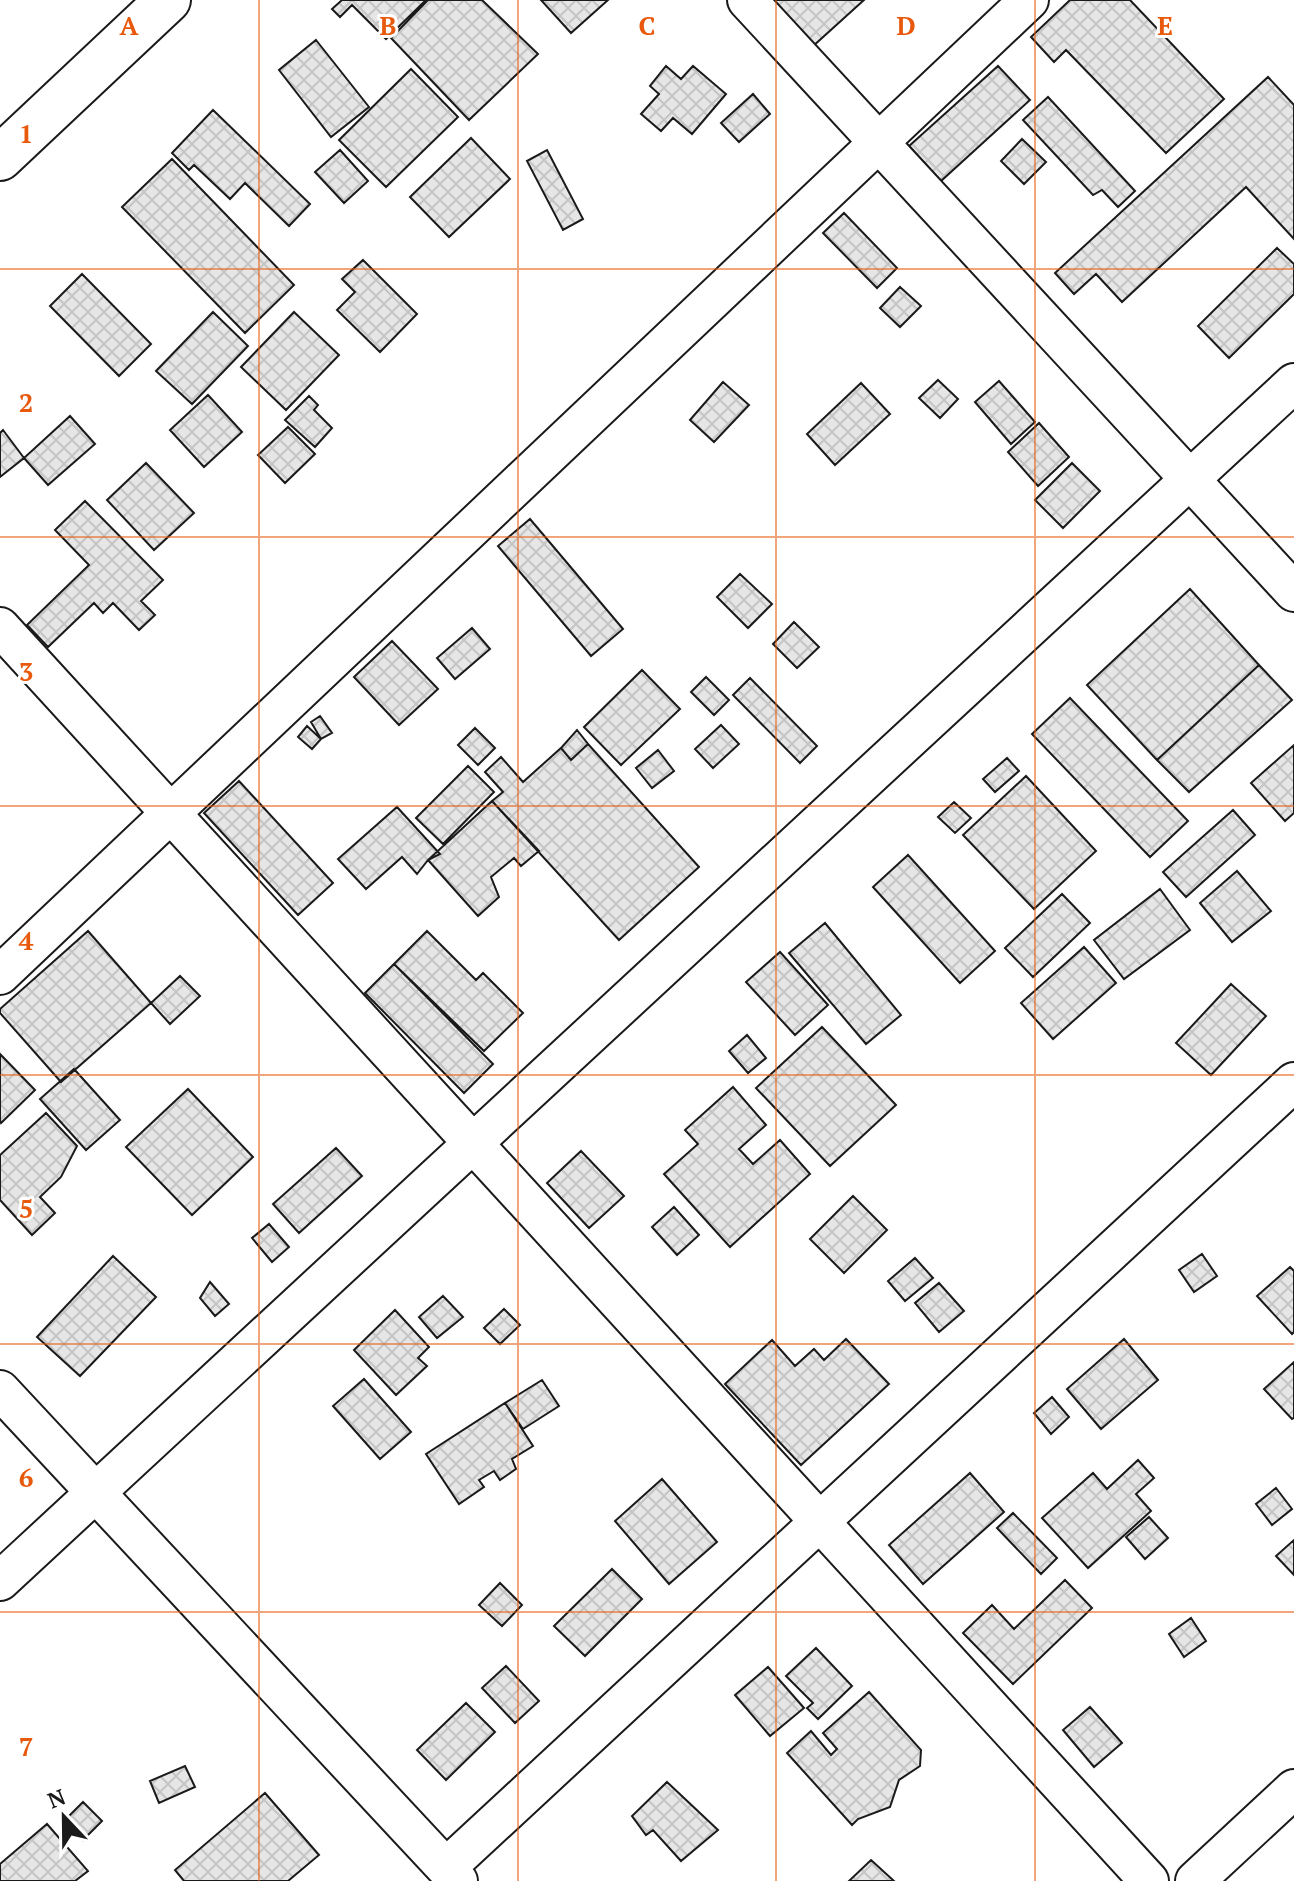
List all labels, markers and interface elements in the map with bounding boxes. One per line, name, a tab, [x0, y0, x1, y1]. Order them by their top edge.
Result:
text: A	[120, 8, 139, 42]
text: B	[380, 8, 396, 42]
text: C	[639, 8, 655, 42]
text: D	[896, 8, 916, 42]
text: E	[1157, 8, 1173, 42]
text: 1	[19, 116, 33, 150]
text: 2	[19, 385, 33, 419]
text: 3	[19, 654, 33, 688]
text: 4	[19, 923, 34, 957]
text: 5	[19, 1191, 33, 1225]
text: 6	[19, 1460, 33, 1494]
text: 7	[19, 1729, 33, 1763]
north arrow	[24, 1777, 104, 1857]
text: N	[43, 1781, 70, 1815]

